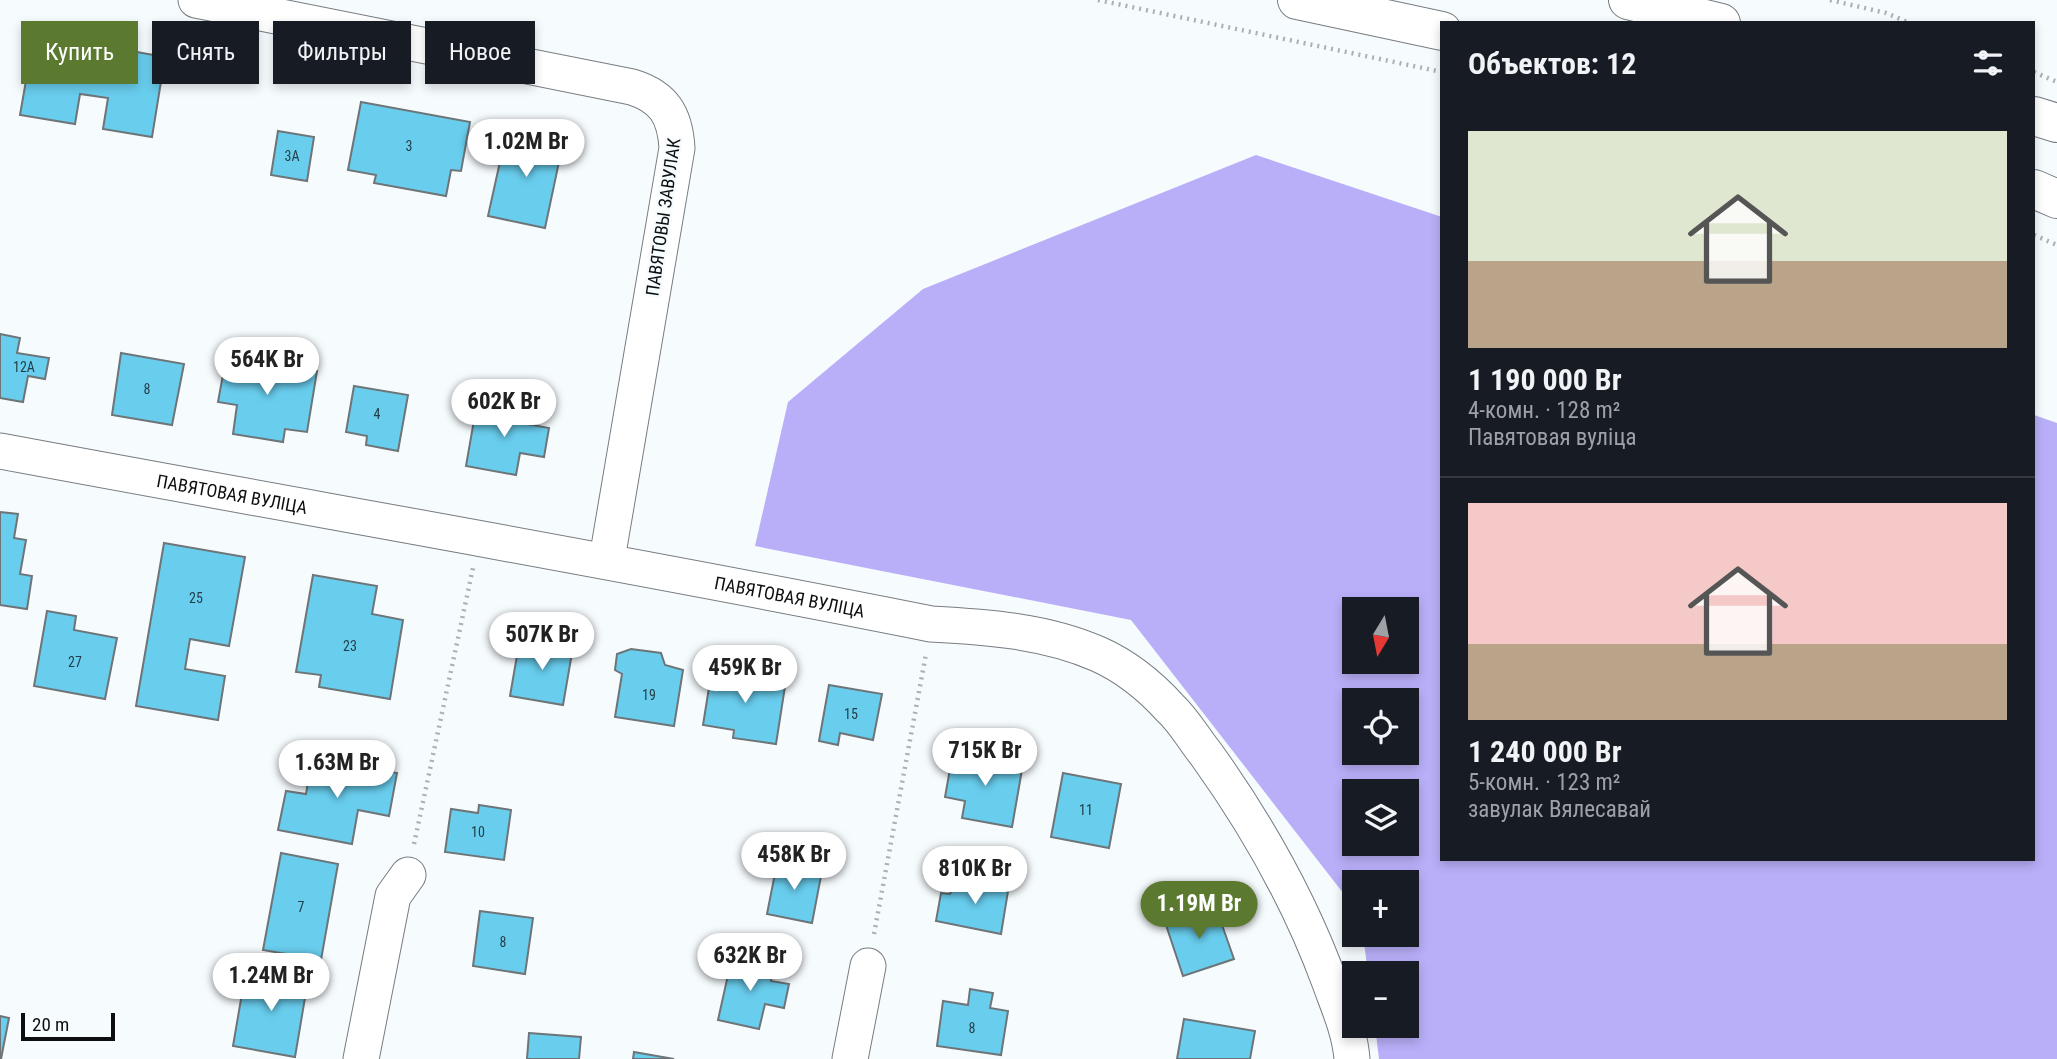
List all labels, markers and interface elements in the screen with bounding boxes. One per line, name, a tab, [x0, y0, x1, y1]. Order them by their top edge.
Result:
chip: Купить	[21, 21, 138, 84]
chip: Снять	[152, 21, 259, 84]
chip: Фильтры	[273, 21, 411, 84]
chip: Новое	[425, 21, 535, 84]
icon: filters	[1969, 44, 2007, 82]
text: Объектов: 12	[1468, 46, 1636, 81]
pin: 1.02M Br	[454, 120, 598, 179]
text: 1.02M Br	[484, 128, 568, 155]
street label: ПАВЯТОВЫ ЗАВУЛАК	[642, 137, 684, 297]
house number: 3	[406, 138, 412, 154]
house number: 3А	[285, 148, 299, 164]
icon: home	[1675, 176, 1801, 302]
pin: 564K Br	[202, 338, 332, 397]
text: 564K Br	[230, 346, 304, 373]
house number: 12А	[13, 359, 35, 375]
text: 1 190 000 Br	[1468, 362, 1622, 397]
pin: 602K Br	[439, 380, 569, 439]
house number: 8	[144, 381, 151, 397]
text: 602K Br	[467, 388, 541, 415]
text: 4-комн. · 128 m²	[1468, 397, 1620, 424]
house number: 4	[374, 406, 381, 422]
text: Павятовая вуліца	[1468, 424, 1636, 451]
street label: ПАВЯТОВАЯ ВУЛІЦА	[155, 470, 310, 518]
icon: home	[1675, 548, 1801, 674]
street label: ПАВЯТОВАЯ ВУЛІЦА	[713, 572, 867, 621]
house number: 25	[189, 590, 203, 606]
north arrow	[1342, 597, 1419, 674]
map controls	[1342, 597, 1419, 1038]
pin: 507K Br	[477, 612, 607, 672]
text: 507K Br	[505, 621, 579, 648]
house number: 23	[343, 638, 357, 654]
pin: 459K Br	[680, 646, 810, 705]
house number: 27	[68, 654, 82, 670]
text: 459K Br	[708, 654, 782, 681]
house number: 19	[642, 687, 656, 703]
button: locate	[1342, 688, 1419, 765]
house number: 15	[844, 706, 858, 722]
pin: 715K Br	[920, 728, 1050, 788]
text: 1 240 000 Br	[1468, 734, 1622, 769]
text: 715K Br	[948, 737, 1022, 764]
pin: 1.63M Br	[265, 740, 409, 800]
text: 1.63M Br	[295, 749, 379, 776]
text: 5-комн. · 123 m²	[1468, 769, 1620, 796]
button: layers	[1342, 779, 1419, 856]
text: завулак Вялесавай	[1468, 796, 1651, 823]
house number: 11	[1079, 802, 1093, 818]
house number: 10	[471, 824, 485, 840]
pin: 458K Br	[729, 832, 859, 892]
text: 458K Br	[757, 841, 831, 868]
pin: 810K Br	[910, 846, 1040, 906]
text: 810K Br	[938, 855, 1012, 882]
button: +	[1342, 870, 1419, 947]
pin: 1.19M Br	[1127, 881, 1271, 941]
text: 1.19M Br	[1157, 890, 1241, 917]
house number: 7	[298, 899, 305, 915]
house number: 8	[500, 934, 507, 950]
pin: 632K Br	[685, 934, 815, 993]
text: 632K Br	[713, 942, 787, 969]
pin: 1.24M Br	[199, 954, 343, 1013]
button: −	[1342, 961, 1419, 1038]
text: 1.24M Br	[229, 962, 313, 989]
scale bar	[21, 1010, 116, 1042]
text: 20 m	[32, 1013, 69, 1036]
house number: 8	[969, 1020, 976, 1036]

